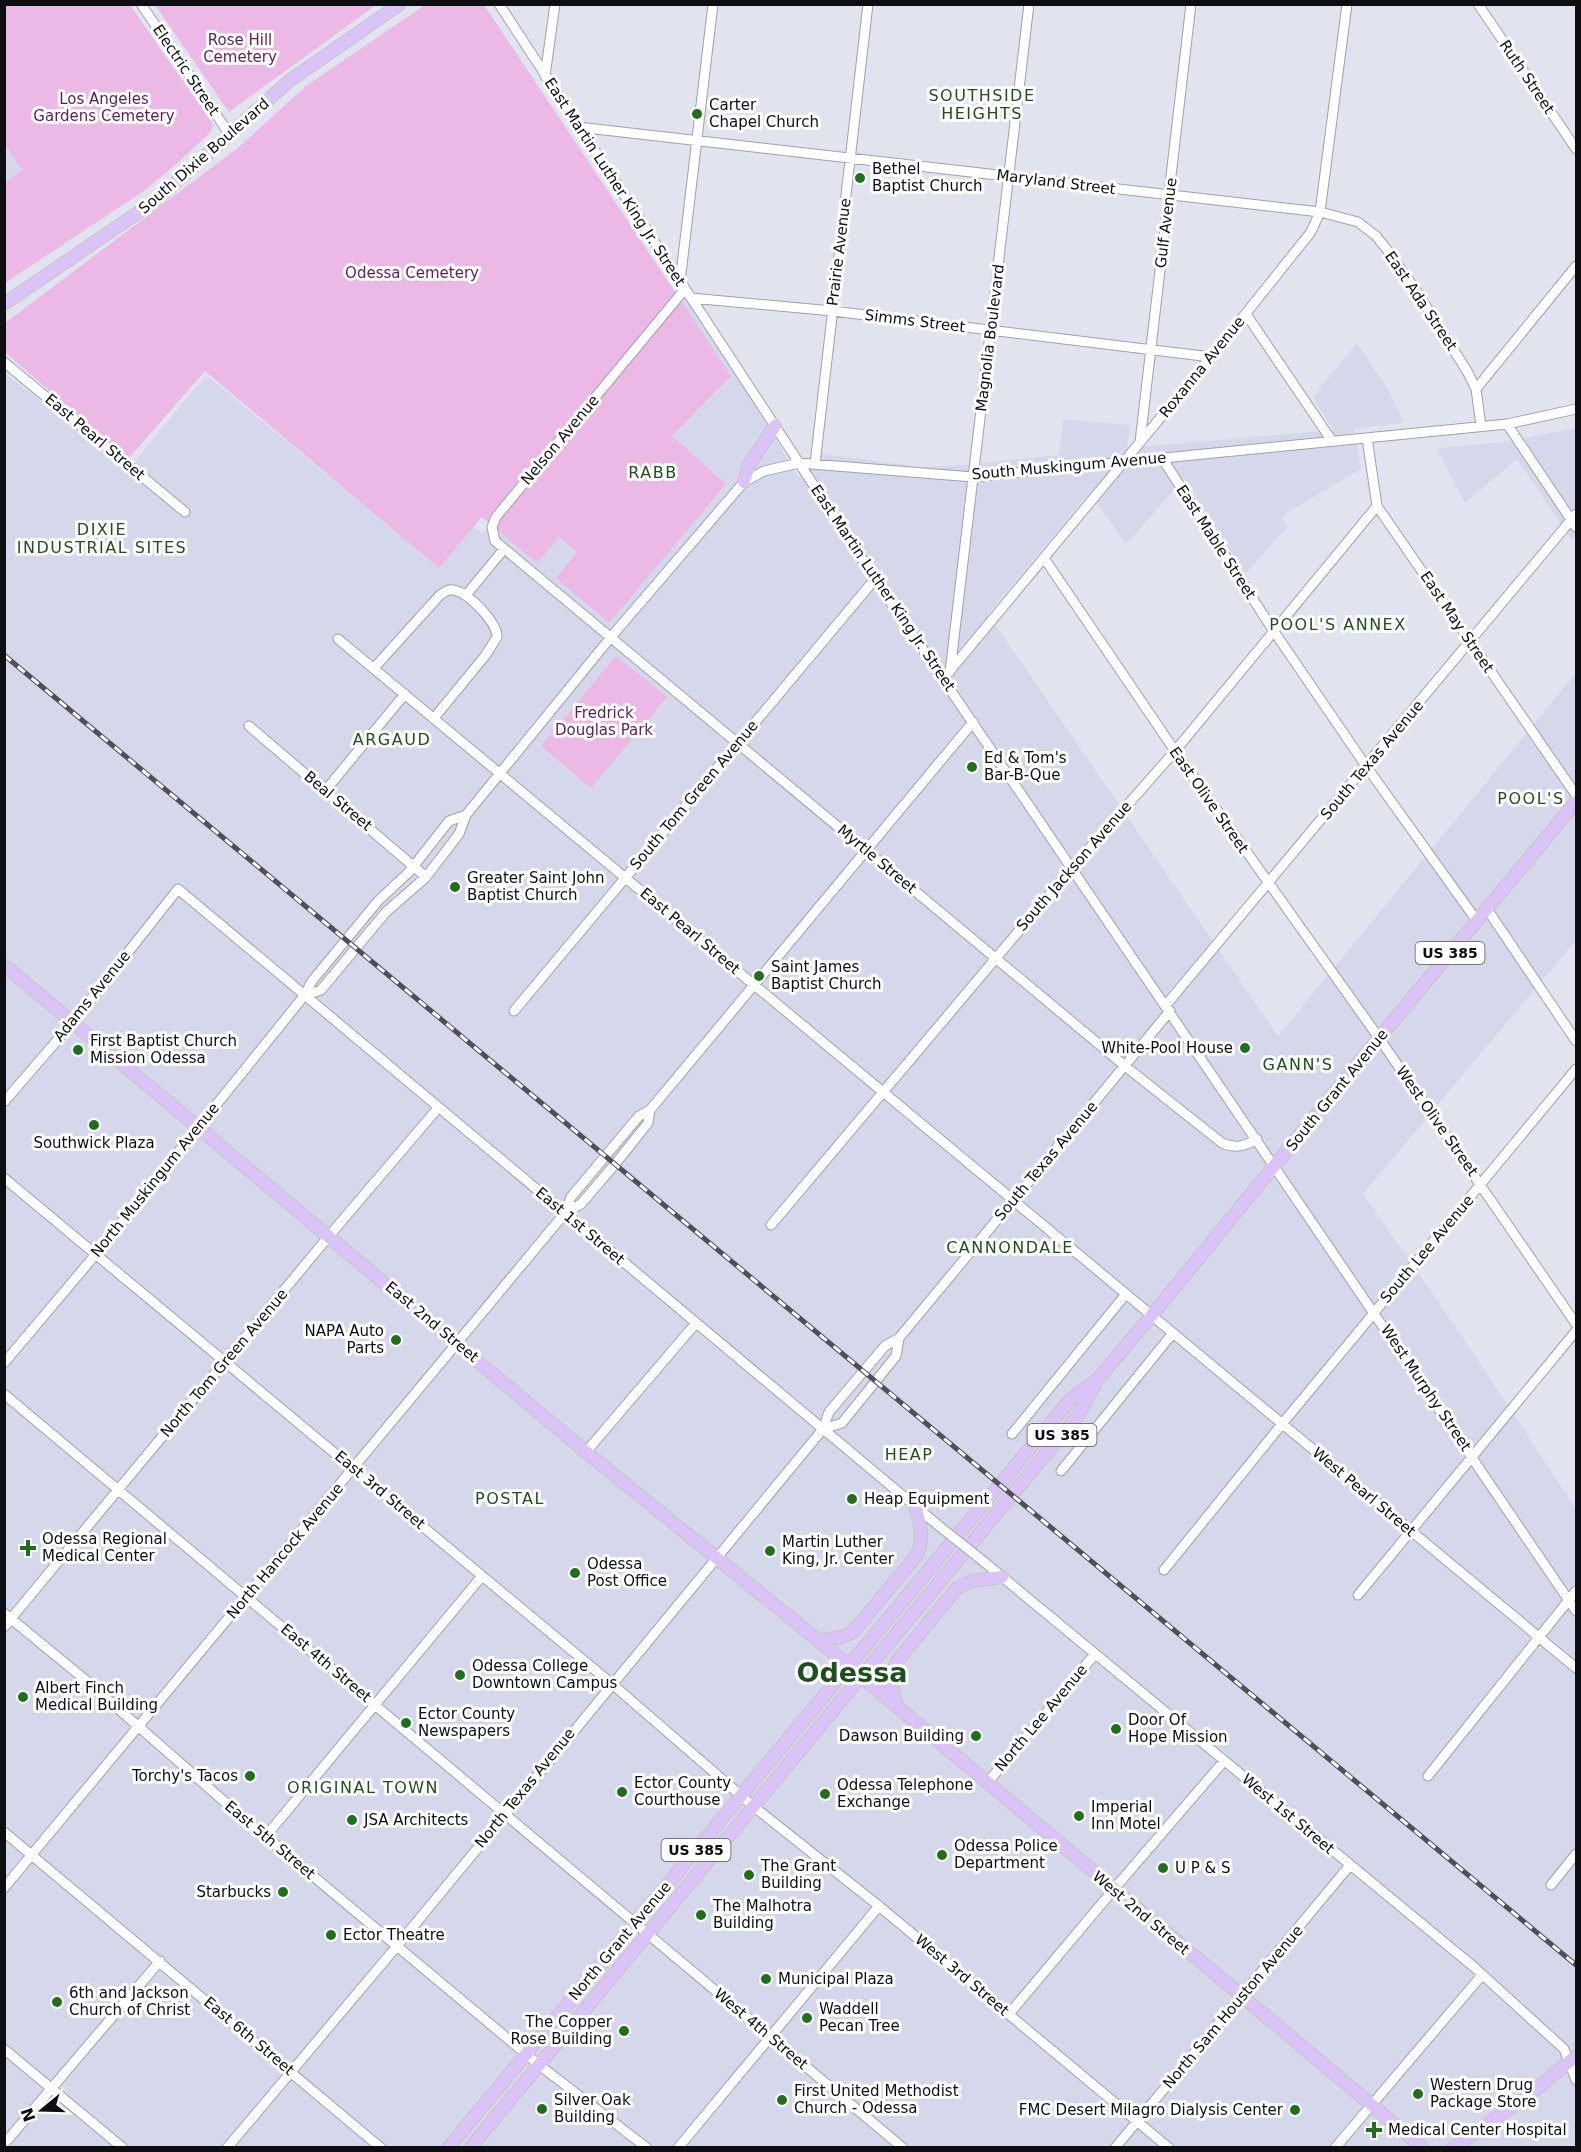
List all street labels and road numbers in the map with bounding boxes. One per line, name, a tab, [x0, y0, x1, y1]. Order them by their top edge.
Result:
street label: Electric Street	[149, 21, 223, 119]
street label: Ruth Street	[1496, 37, 1558, 117]
street label: East Martin Luther King Jr. Street	[541, 74, 689, 290]
street label: South Dixie Boulevard	[135, 94, 273, 218]
street label: Maryland Street	[995, 166, 1117, 198]
street label: Gulf Avenue	[1152, 177, 1180, 269]
street label: Prairie Avenue	[823, 197, 855, 307]
street label: East Ada Street	[1381, 248, 1461, 354]
street label: Magnolia Boulevard	[972, 263, 1008, 413]
street label: Simms Street	[864, 306, 966, 336]
street label: Roxanna Avenue	[1156, 313, 1248, 421]
street label: East Pearl Street	[41, 390, 149, 484]
street label: Nelson Avenue	[517, 391, 603, 489]
street label: South Muskingum Avenue	[971, 449, 1167, 483]
street label: East Martin Luther King Jr. Street	[807, 481, 959, 695]
street label: East Mable Street	[1172, 482, 1260, 603]
street label: East May Street	[1416, 568, 1498, 676]
street label: South Texas Avenue	[1317, 697, 1427, 823]
street label: South Tom Green Avenue	[626, 717, 762, 873]
street label: East Olive Street	[1166, 743, 1252, 857]
street label: Beal Street	[300, 767, 376, 835]
street label: South Jackson Avenue	[1013, 797, 1135, 935]
street label: Myrtle Street	[834, 821, 920, 897]
street label: East Pearl Street	[636, 884, 744, 978]
road number: US 385	[1416, 942, 1484, 964]
street label: Adams Avenue	[50, 947, 134, 1045]
street label: South Grant Avenue	[1282, 1026, 1392, 1154]
street label: West Olive Street	[1392, 1062, 1482, 1180]
street label: South Texas Avenue	[991, 1098, 1101, 1224]
street label: North Muskingum Avenue	[87, 1099, 223, 1261]
street label: East 1st Street	[532, 1184, 628, 1269]
street label: South Lee Avenue	[1377, 1191, 1477, 1307]
street label: East 2nd Street	[382, 1278, 482, 1366]
street label: North Tom Green Avenue	[157, 1285, 291, 1441]
street label: West Murphy Street	[1377, 1321, 1475, 1455]
road number: US 385	[1028, 1424, 1096, 1446]
street label: West Pearl Street	[1309, 1444, 1419, 1541]
street label: East 3rd Street	[331, 1447, 429, 1533]
street label: North Hancock Avenue	[223, 1480, 347, 1622]
street label: East 4th Street	[277, 1620, 375, 1706]
street label: North Lee Avenue	[991, 1661, 1091, 1775]
street label: North Texas Avenue	[471, 1725, 579, 1851]
street label: West 1st Street	[1238, 1770, 1338, 1858]
street label: East 5th Street	[221, 1797, 319, 1883]
road number: US 385	[662, 1839, 730, 1861]
street label: West 2nd Street	[1089, 1867, 1193, 1959]
street label: North Grant Avenue	[565, 1878, 675, 2004]
street label: North Sam Houston Avenue	[1159, 1922, 1307, 2092]
street label: West 3rd Street	[911, 1931, 1013, 2020]
street label: West 4th Street	[710, 1985, 812, 2074]
street label: East 6th Street	[200, 1993, 298, 2079]

